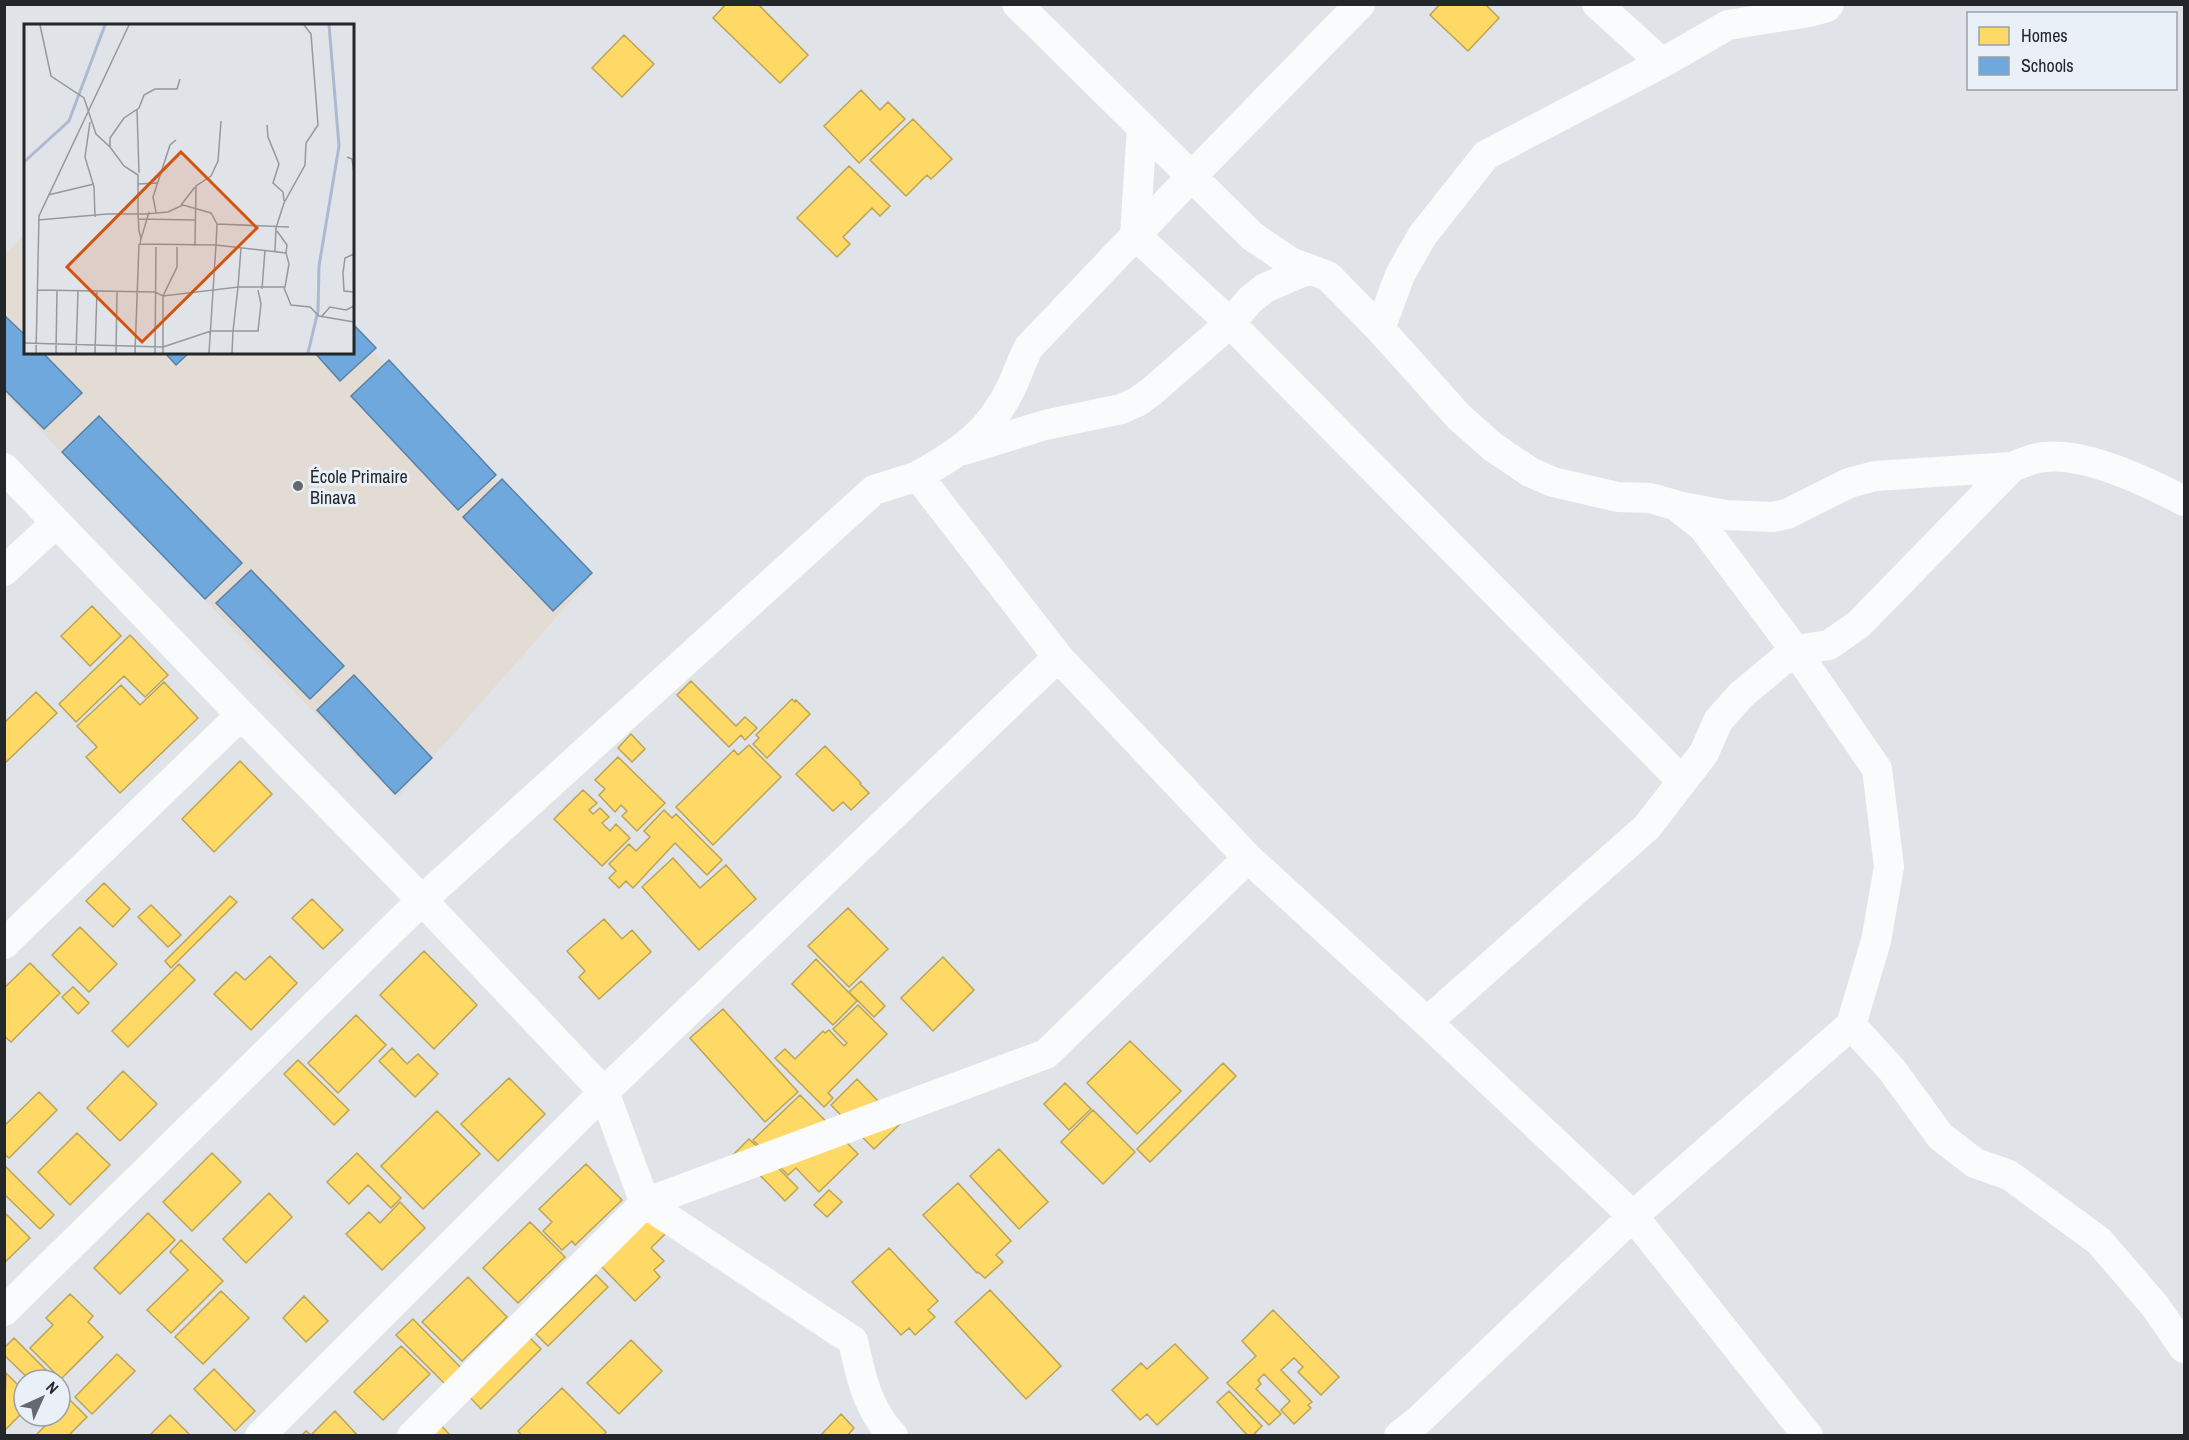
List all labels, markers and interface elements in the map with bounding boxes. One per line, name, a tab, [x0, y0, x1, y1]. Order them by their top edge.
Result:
legend	[1967, 12, 2177, 90]
text: Homes	[2021, 23, 2068, 48]
inset map	[24, 24, 354, 354]
text: Schools	[2021, 53, 2074, 78]
place label: École Primaire Binava	[310, 464, 408, 510]
marker: École Primaire Binava	[291, 479, 305, 493]
north arrow	[12, 1368, 72, 1428]
text: N	[41, 1376, 64, 1399]

